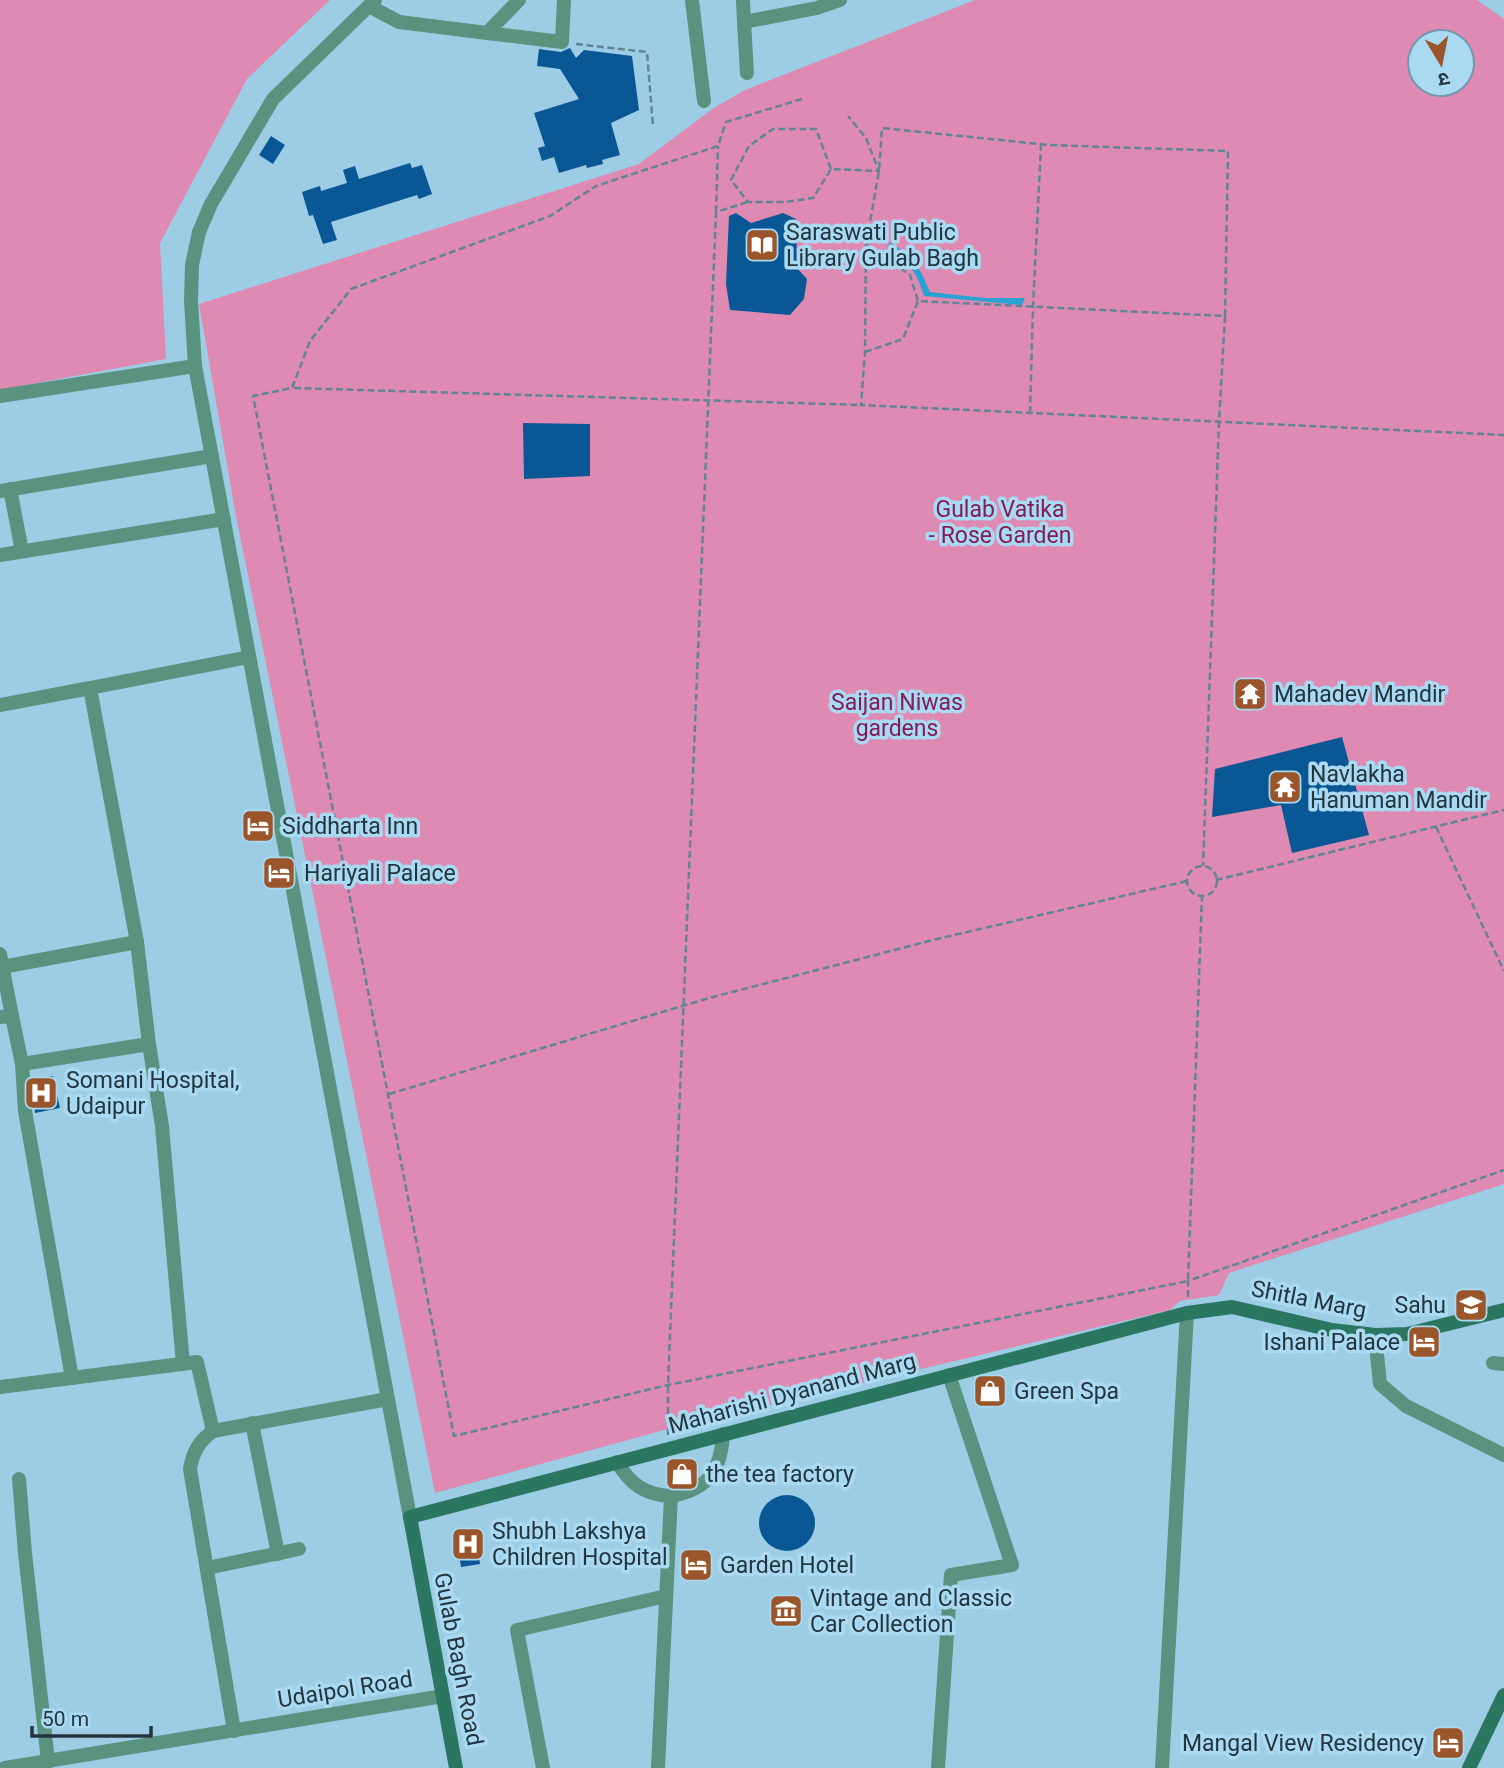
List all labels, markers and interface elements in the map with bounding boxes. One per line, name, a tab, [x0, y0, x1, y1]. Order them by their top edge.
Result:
north arrow	[1406, 28, 1476, 98]
text: उ	[1436, 67, 1451, 92]
place label: Saraswati Public Library Gulab Bagh	[786, 219, 979, 272]
library icon: Saraswati Public Library Gulab Bagh	[743, 226, 781, 264]
park label: Gulab Vatika - Rose Garden	[929, 496, 1071, 549]
temple icon: Mahadev Mandir	[1231, 675, 1269, 713]
place label: Mahadev Mandir	[1274, 681, 1445, 708]
park label: Saijan Niwas gardens	[831, 689, 963, 742]
place label: Navlakha Hanuman Mandir	[1310, 761, 1487, 814]
temple icon: Navlakha Hanuman Mandir	[1266, 768, 1304, 806]
hotel icon: Siddharta Inn	[239, 807, 277, 845]
place label: Siddharta Inn	[282, 813, 418, 840]
hotel icon: Hariyali Palace	[260, 854, 298, 892]
place label: Hariyali Palace	[304, 860, 456, 887]
place label: Somani Hospital, Udaipur	[66, 1067, 240, 1120]
hospital icon: Somani Hospital, Udaipur	[22, 1074, 60, 1112]
street label: Shitla Marg	[1249, 1275, 1369, 1324]
school or university icon: Sahu	[1452, 1286, 1490, 1324]
place label: Sahu	[1394, 1292, 1446, 1319]
hotel icon: Ishani Palace	[1405, 1323, 1443, 1361]
place label: Ishani Palace	[1263, 1329, 1400, 1356]
street label: Maharishi Dyanand Marg	[665, 1347, 919, 1440]
shop icon: Green Spa	[971, 1372, 1009, 1410]
place label: Green Spa	[1014, 1378, 1119, 1405]
shop icon: the tea factory	[663, 1455, 701, 1493]
place label: the tea factory	[706, 1461, 854, 1488]
place label: Shubh Lakshya Children Hospital	[492, 1518, 668, 1571]
hospital icon: Shubh Lakshya Children Hospital	[449, 1525, 487, 1563]
hotel icon: Garden Hotel	[677, 1546, 715, 1584]
place label: Garden Hotel	[720, 1552, 854, 1579]
street label: Gulab Bagh Road	[428, 1570, 489, 1748]
place label: Vintage and Classic Car Collection	[810, 1585, 1012, 1638]
museum icon: Vintage and Classic Car Collection	[767, 1592, 805, 1630]
street label: Udaipol Road	[276, 1666, 414, 1713]
scale bar	[32, 1694, 150, 1738]
text: 50 m	[42, 1707, 89, 1731]
hotel icon: Mangal View Residency	[1429, 1724, 1467, 1762]
place label: Mangal View Residency	[1182, 1730, 1424, 1757]

